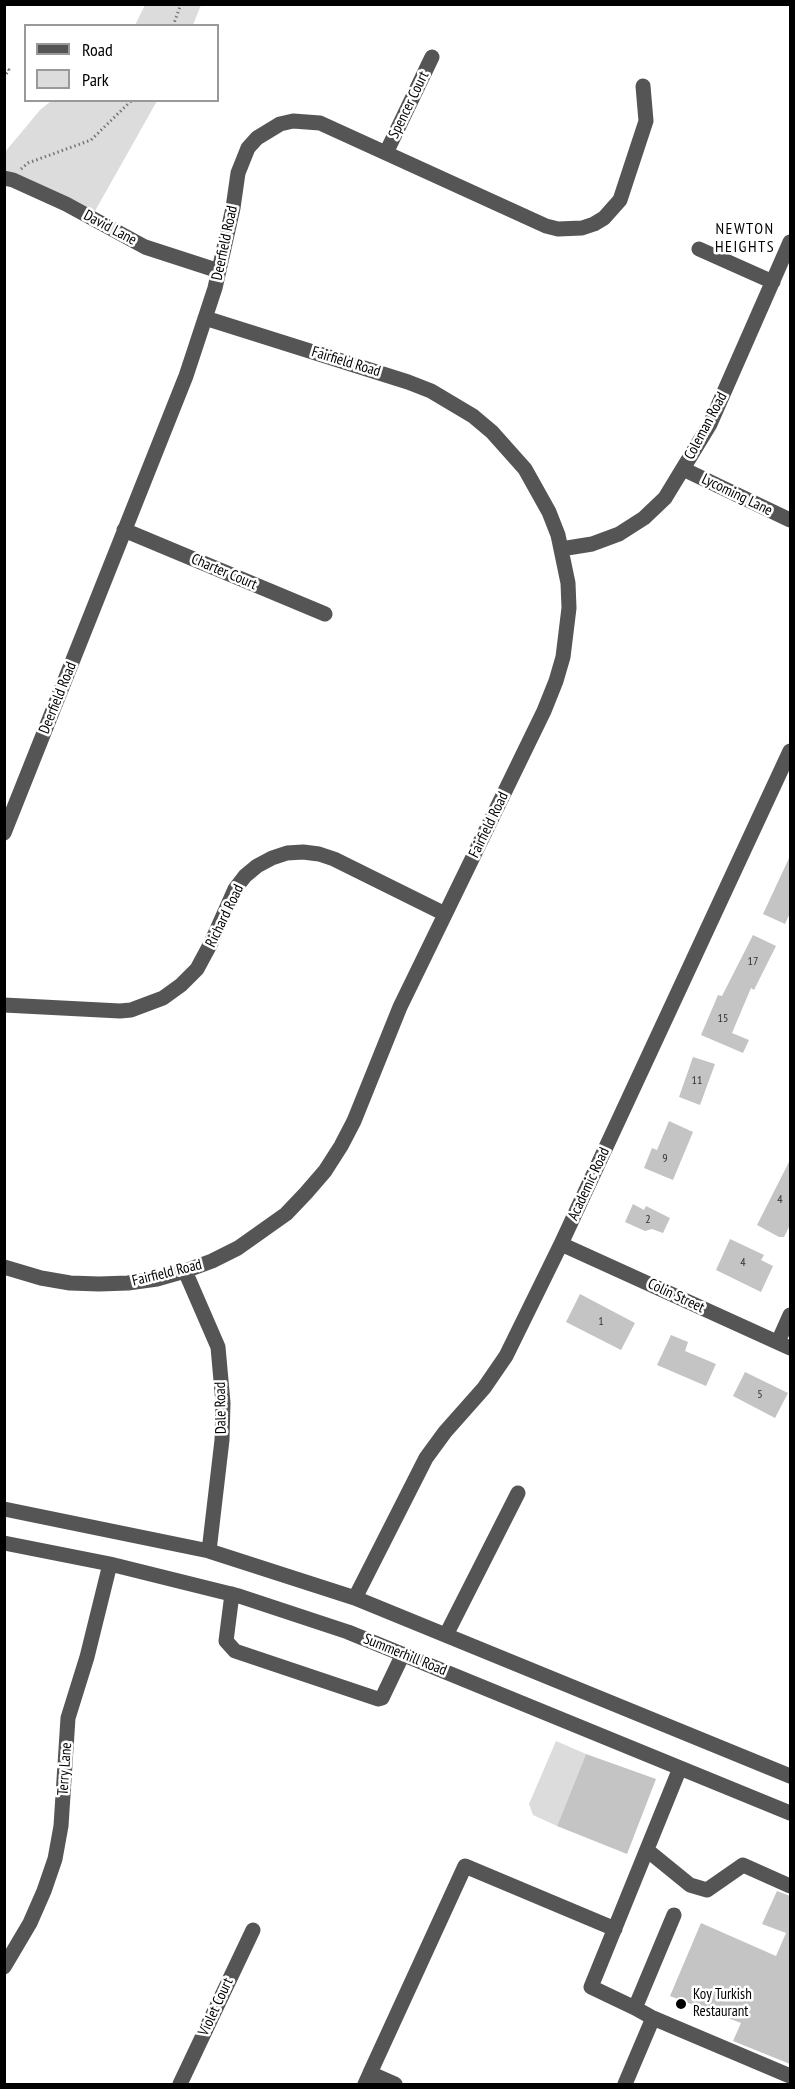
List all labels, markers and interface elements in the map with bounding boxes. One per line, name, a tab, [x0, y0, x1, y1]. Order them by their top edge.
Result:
legend	[24, 24, 219, 102]
text: Road	[82, 38, 113, 61]
text: Park	[82, 68, 109, 91]
street label: Spencer Court	[385, 69, 433, 141]
street label: Deerfield Road	[208, 204, 242, 282]
street label: David Lane	[80, 207, 140, 249]
district label: NEWTON HEIGHTS	[715, 219, 775, 257]
street label: Fairfield Road	[309, 343, 383, 381]
street label: Coleman Road	[681, 389, 731, 463]
street label: Lycoming Lane	[699, 470, 775, 520]
street label: Charter Court	[189, 550, 259, 594]
street label: Deerfield Road	[35, 660, 81, 736]
street label: Fairfield Road	[465, 789, 513, 861]
street label: Richard Road	[202, 882, 248, 950]
house number: 17	[748, 955, 758, 969]
house number: 15	[718, 1012, 728, 1026]
house number: 11	[692, 1074, 702, 1088]
street label: Academic Road	[564, 1145, 614, 1223]
house number: 9	[662, 1152, 668, 1166]
house number: 4	[777, 1193, 783, 1207]
house number: 2	[645, 1213, 651, 1227]
street label: Fairfield Road	[130, 1256, 204, 1290]
house number: 4	[740, 1256, 746, 1270]
street label: Colin Street	[645, 1275, 707, 1317]
house number: 1	[598, 1315, 604, 1329]
street label: Dale Road	[212, 1382, 230, 1434]
house number: 5	[757, 1388, 763, 1402]
street label: Summerhill Road	[361, 1630, 449, 1680]
street label: Terry Lane	[54, 1742, 76, 1796]
street label: Violet Court	[195, 1975, 237, 2039]
place label: Koy Turkish Restaurant	[693, 1986, 752, 2021]
marker: Koy Turkish Restaurant	[674, 1997, 688, 2011]

